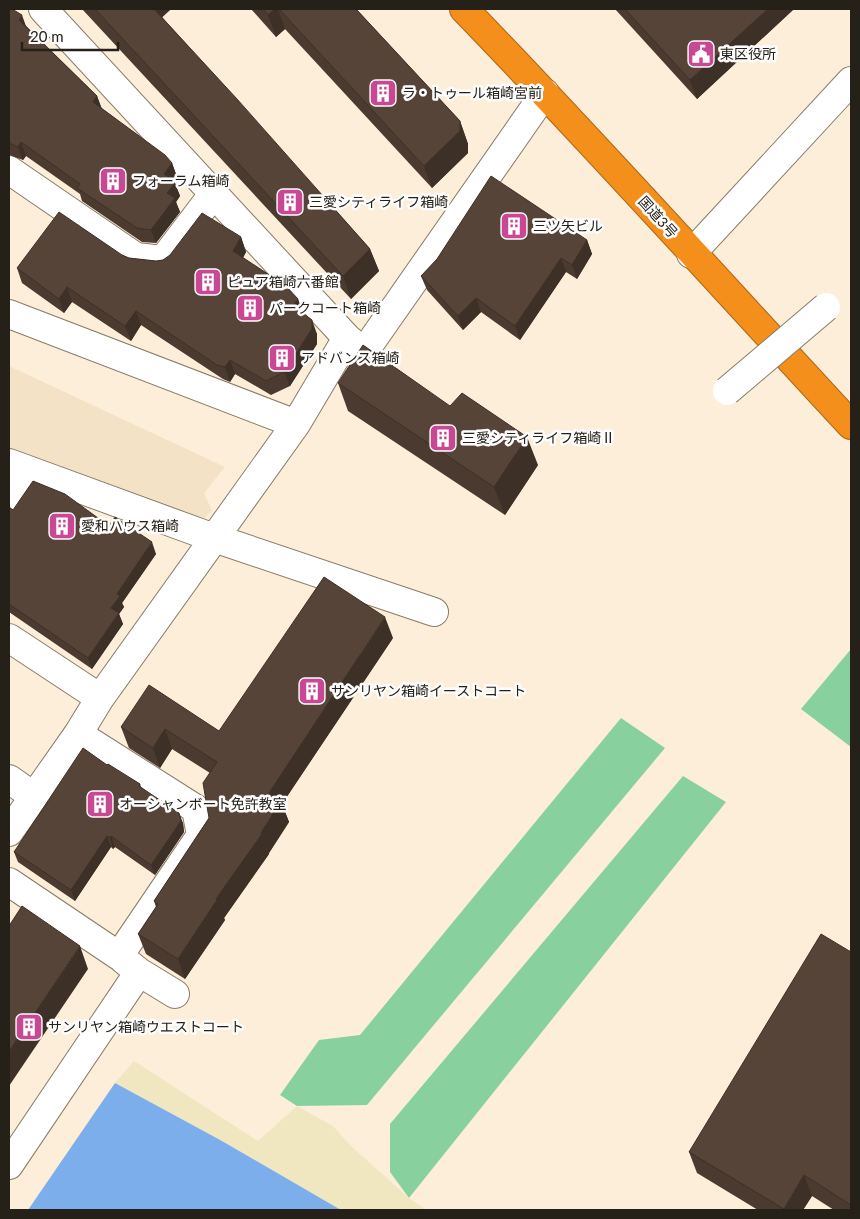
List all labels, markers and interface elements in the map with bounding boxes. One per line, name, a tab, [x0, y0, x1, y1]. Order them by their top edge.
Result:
scale bar	[22, 20, 119, 52]
text: 20 m	[30, 27, 64, 45]
public building icon: 東区役所	[686, 39, 716, 69]
place label: 東区役所	[720, 45, 776, 62]
building icon: ラ・トゥール箱崎宮前	[368, 78, 398, 108]
place label: ラ・トゥール箱崎宮前	[402, 84, 542, 101]
building icon: フォーラム箱崎	[98, 166, 128, 196]
place label: フォーラム箱崎	[132, 172, 230, 189]
building icon: 三愛シティライフ箱崎	[275, 187, 305, 217]
street label: 国道3号	[635, 192, 681, 241]
place label: 三愛シティライフ箱崎	[309, 193, 448, 210]
building icon: 三ツ矢ビル	[499, 211, 529, 241]
place label: 三ツ矢ビル	[533, 217, 603, 234]
building icon: ピュア箱崎六番館	[193, 267, 223, 297]
place label: ピュア箱崎六番館	[227, 273, 339, 290]
building icon: パークコート箱崎	[235, 293, 265, 323]
place label: パークコート箱崎	[269, 299, 381, 316]
building icon: アドバンス箱崎	[267, 343, 297, 373]
place label: アドバンス箱崎	[301, 349, 399, 366]
building icon: 三愛シティライフ箱崎Ⅱ	[428, 423, 458, 453]
place label: 三愛シティライフ箱崎Ⅱ	[462, 429, 615, 446]
building icon: 愛和ハウス箱崎	[47, 511, 77, 541]
place label: 愛和ハウス箱崎	[81, 517, 179, 534]
building icon: サンリヤン箱崎イーストコート	[297, 676, 327, 706]
place label: サンリヤン箱崎イーストコート	[331, 682, 526, 699]
building icon: オーシャンボート免許教室	[85, 789, 115, 819]
place label: オーシャンボート免許教室	[119, 795, 287, 812]
building icon: サンリヤン箱崎ウエストコート	[14, 1012, 44, 1042]
place label: サンリヤン箱崎ウエストコート	[48, 1018, 244, 1035]

